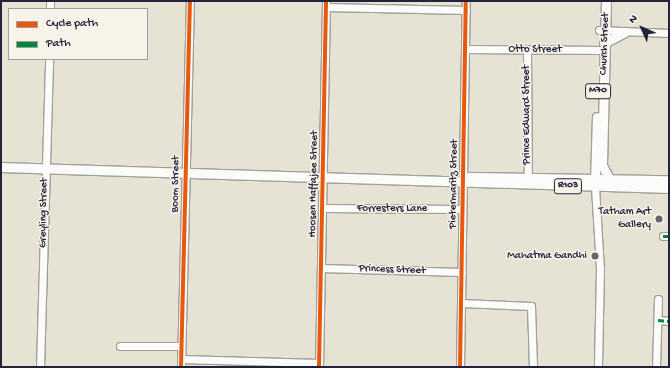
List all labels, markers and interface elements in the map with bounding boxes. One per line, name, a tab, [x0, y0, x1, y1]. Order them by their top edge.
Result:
legend	[8, 8, 148, 60]
north arrow	[622, 8, 662, 48]
street label: Church Street	[597, 13, 613, 75]
text: N	[627, 13, 640, 26]
text: Cycle path	[46, 17, 98, 31]
text: Path	[46, 37, 71, 51]
street label: Otto Street	[508, 43, 562, 57]
street label: Prince Edward Street	[520, 65, 534, 165]
road number: M70	[585, 83, 611, 99]
street label: Hoosen Haffajee Street	[306, 130, 322, 238]
street label: Pietermaritz Street	[447, 139, 461, 229]
street label: Boom Street	[169, 155, 183, 213]
street label: Greyling Street	[37, 178, 51, 248]
road number: R103	[553, 178, 583, 194]
street label: Forresters Lane	[357, 202, 427, 216]
place label: Tatham Art Gallery	[599, 206, 651, 232]
marker: Tatham Art Gallery	[654, 214, 664, 224]
place label: Mahatma Gandhi	[507, 249, 587, 263]
marker: Mahatma Gandhi	[590, 251, 600, 261]
street label: Princess Street	[358, 262, 426, 278]

